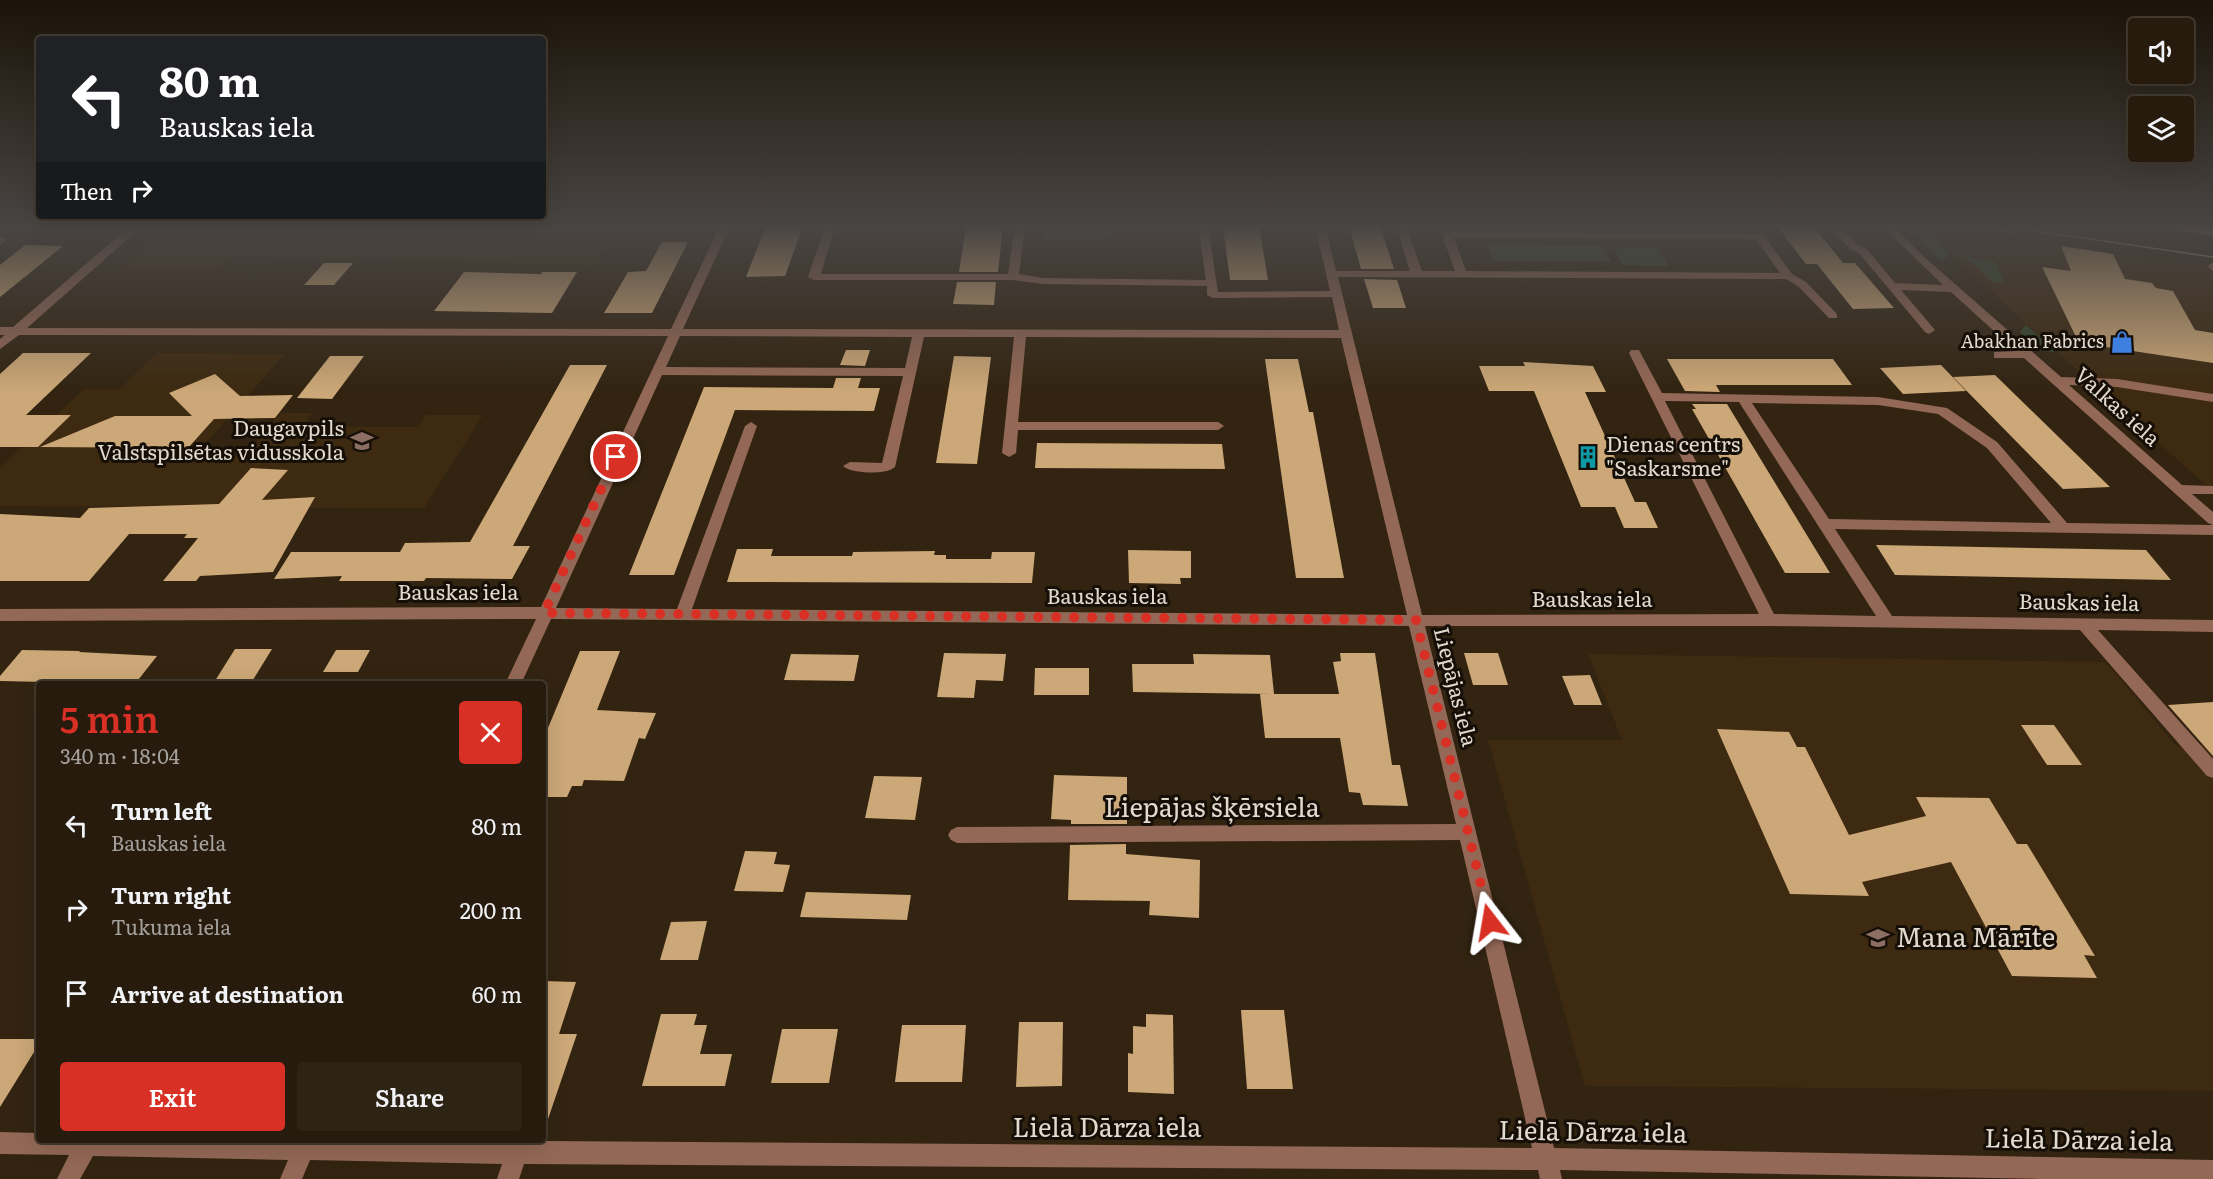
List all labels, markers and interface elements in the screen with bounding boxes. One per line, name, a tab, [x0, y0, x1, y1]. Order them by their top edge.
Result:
map controls	[2128, 18, 2194, 162]
button: sound	[2128, 18, 2194, 84]
text: 80 m	[159, 48, 260, 110]
icon: left	[60, 60, 138, 138]
button: layers	[2128, 96, 2194, 162]
text: Bauskas iela	[159, 105, 315, 145]
text: Then	[60, 174, 113, 207]
icon: right	[125, 174, 158, 207]
place label: Abakhan Fabrics	[1961, 327, 2104, 354]
shop icon: Abakhan Fabrics	[2109, 329, 2135, 355]
street label: Valkas iela	[2069, 358, 2169, 453]
place label: Daugavpils Valstspilsētas vidusskola	[97, 411, 345, 466]
place label: Dienas centrs "Saskarsme"	[1606, 427, 1740, 482]
school or university icon: Daugavpils Valstspilsētas vidusskola	[349, 428, 375, 454]
pin	[590, 431, 641, 482]
icon: arrive	[599, 440, 632, 473]
building icon: Dienas centrs "Saskarsme"	[1575, 444, 1601, 470]
street label: Bauskas iela	[398, 575, 519, 606]
street label: Bauskas iela	[1047, 579, 1168, 610]
street label: Bauskas iela	[1532, 582, 1653, 613]
street label: Bauskas iela	[2018, 584, 2140, 617]
street label: Liepājas iela	[1428, 623, 1487, 750]
text: 5 min	[60, 691, 159, 744]
button: close	[459, 701, 522, 764]
text: 340 m · 18:04	[60, 740, 180, 770]
street label: Liepājas šķērsiela	[1104, 786, 1320, 825]
text: Turn left	[111, 794, 212, 827]
icon: left	[60, 809, 93, 842]
text: 80 m	[471, 809, 522, 842]
text: Bauskas iela	[111, 827, 226, 857]
text: Turn right	[111, 878, 231, 911]
position arrow	[1458, 890, 1522, 954]
icon: right	[60, 893, 93, 926]
text: 200 m	[460, 893, 522, 926]
text: Tukuma iela	[111, 911, 231, 941]
place label: Mana Mārīte	[1896, 916, 2055, 955]
school or university icon: Mana Mārīte	[1865, 925, 1891, 951]
icon: arrive	[60, 977, 93, 1010]
text: Arrive at destination	[111, 977, 344, 1010]
text: 60 m	[472, 977, 522, 1010]
button: Exit	[60, 1062, 285, 1131]
button: Share	[297, 1062, 522, 1131]
street label: Lielā Dārza iela	[1013, 1106, 1201, 1145]
street label: Lielā Dārza iela	[1498, 1108, 1688, 1151]
street label: Lielā Dārza iela	[1984, 1116, 2174, 1159]

